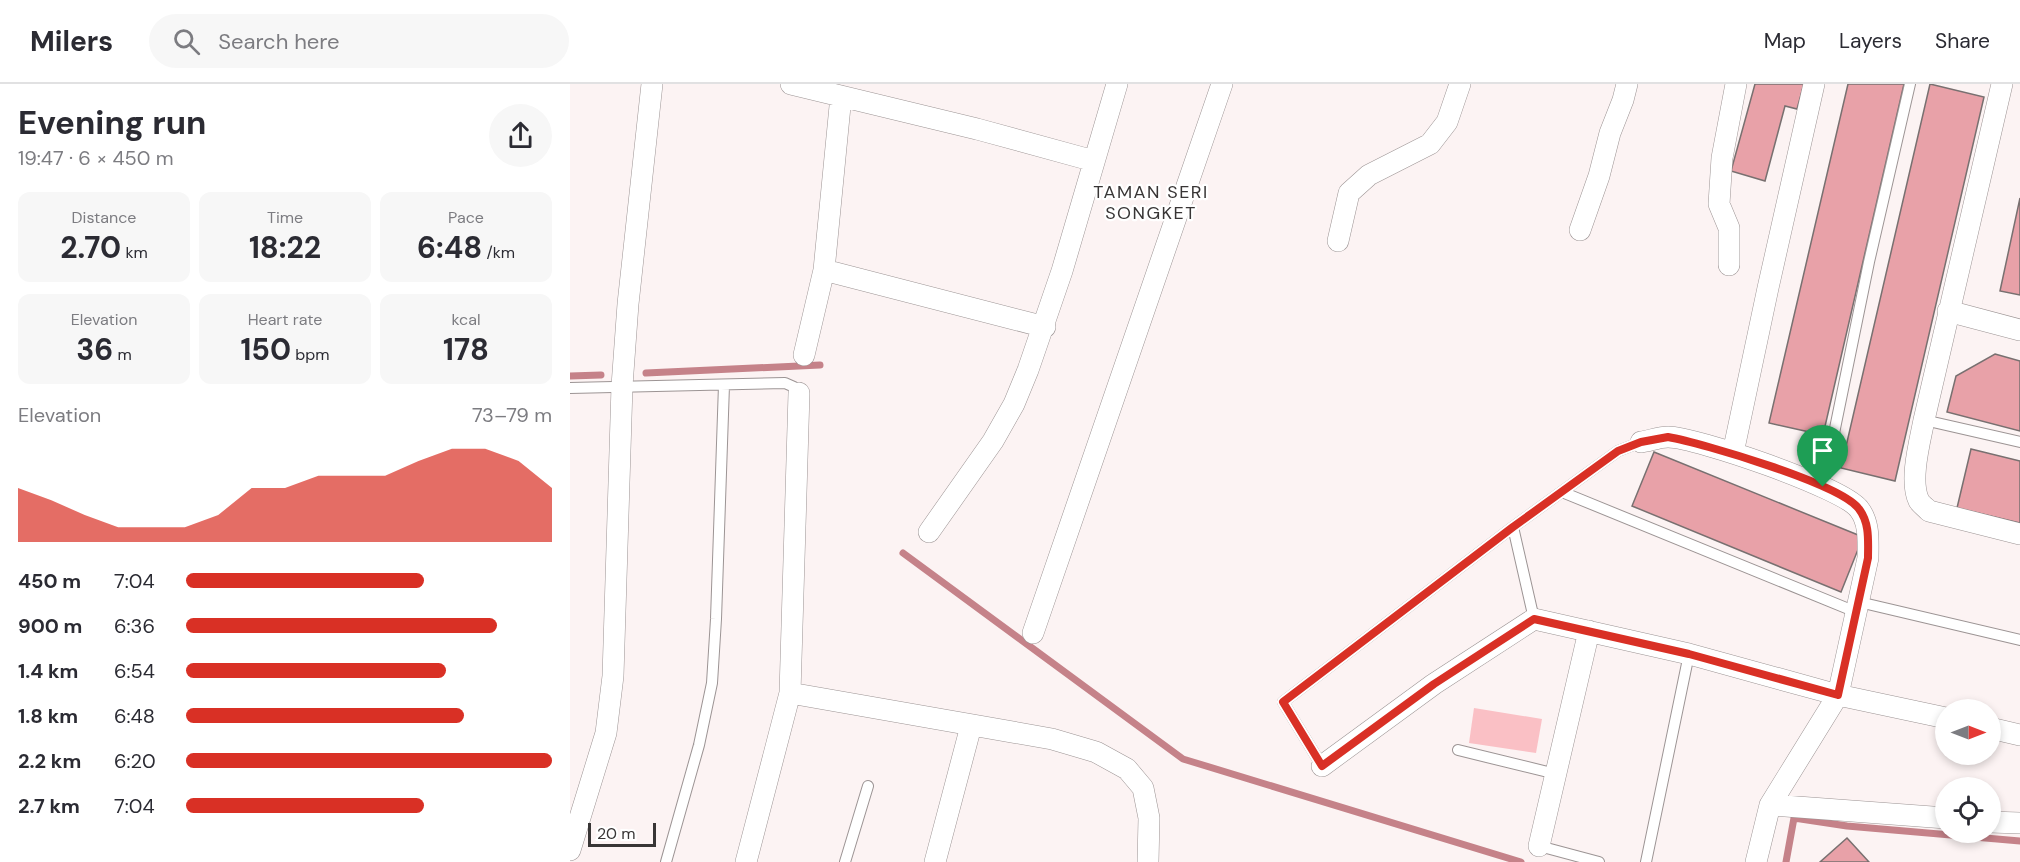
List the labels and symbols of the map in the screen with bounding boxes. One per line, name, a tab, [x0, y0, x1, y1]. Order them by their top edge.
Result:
district label: TAMAN SERI SONGKET	[1093, 180, 1209, 225]
pin	[1797, 425, 1848, 487]
north arrow	[1935, 699, 2001, 765]
scale bar	[588, 820, 656, 848]

